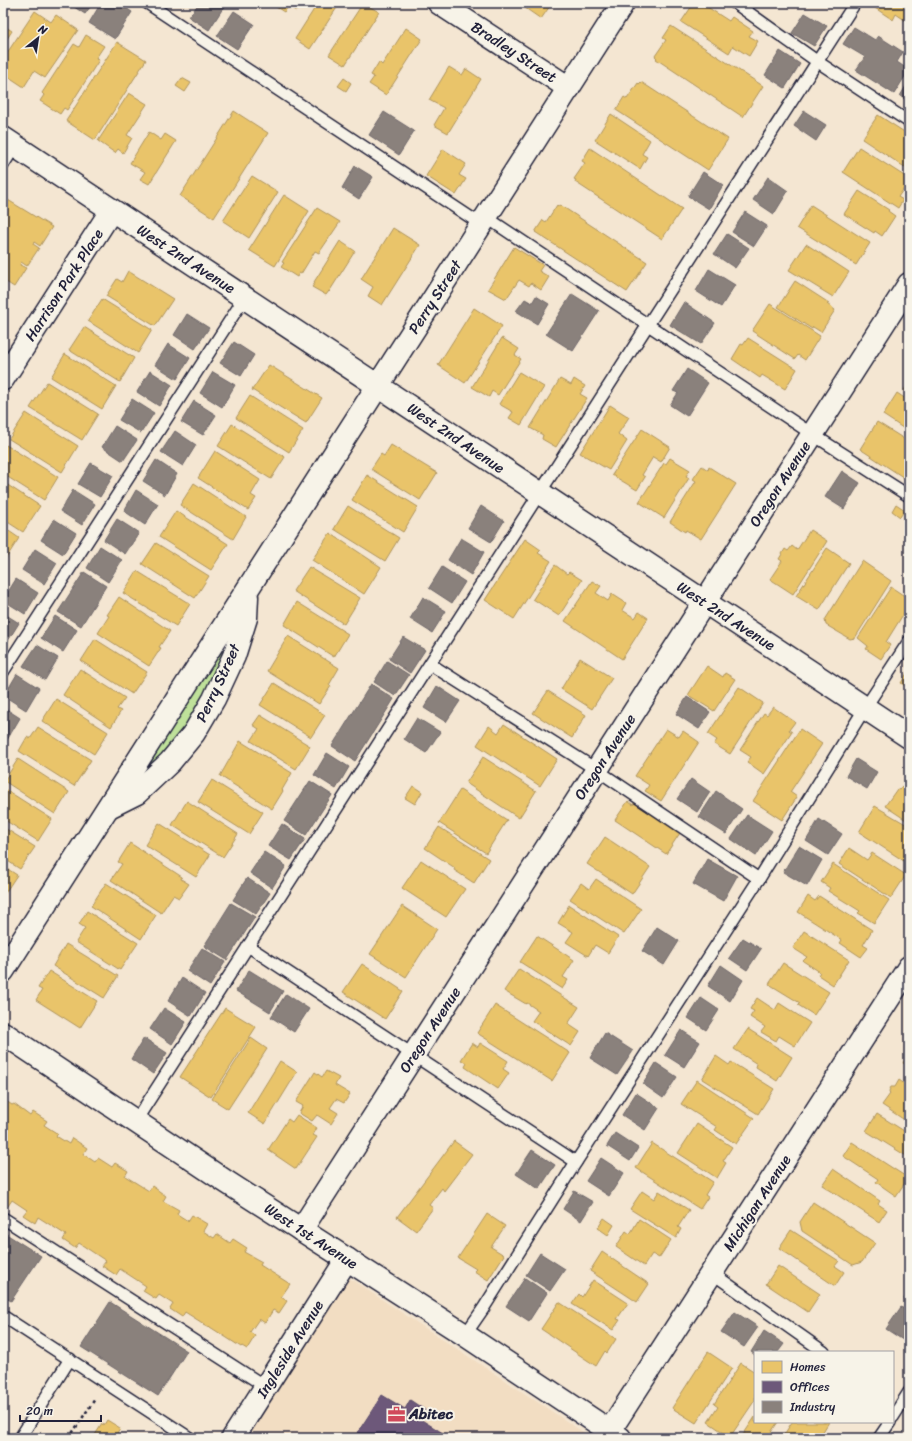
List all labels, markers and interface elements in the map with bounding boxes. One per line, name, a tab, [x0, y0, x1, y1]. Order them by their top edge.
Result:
street label: Bradley Street	[466, 14, 563, 90]
north arrow	[18, 18, 58, 58]
text: N	[34, 19, 51, 40]
street label: West 2nd Avenue	[131, 217, 241, 301]
street label: Harrison Park Place	[18, 223, 110, 347]
street label: Perry Street	[401, 254, 469, 339]
street label: West 2nd Avenue	[402, 396, 510, 480]
street label: Oregon Avenue	[742, 435, 818, 532]
street label: West 2nd Avenue	[671, 574, 781, 658]
street label: Perry Street	[188, 638, 248, 727]
street label: Oregon Avenue	[567, 708, 643, 805]
street label: Oregon Avenue	[392, 981, 468, 1078]
street label: Michigan Avenue	[716, 1149, 798, 1257]
street label: West 1st Avenue	[259, 1196, 363, 1276]
street label: Ingleside Avenue	[249, 1295, 331, 1404]
legend	[754, 1351, 894, 1423]
text: Homes	[790, 1356, 826, 1378]
text: Offices	[790, 1376, 830, 1398]
text: Industry	[789, 1396, 836, 1418]
scale bar	[20, 1397, 101, 1423]
text: 20 m	[26, 1400, 53, 1422]
place label: Abitec	[408, 1401, 453, 1427]
office icon: Abitec	[386, 1404, 406, 1424]

